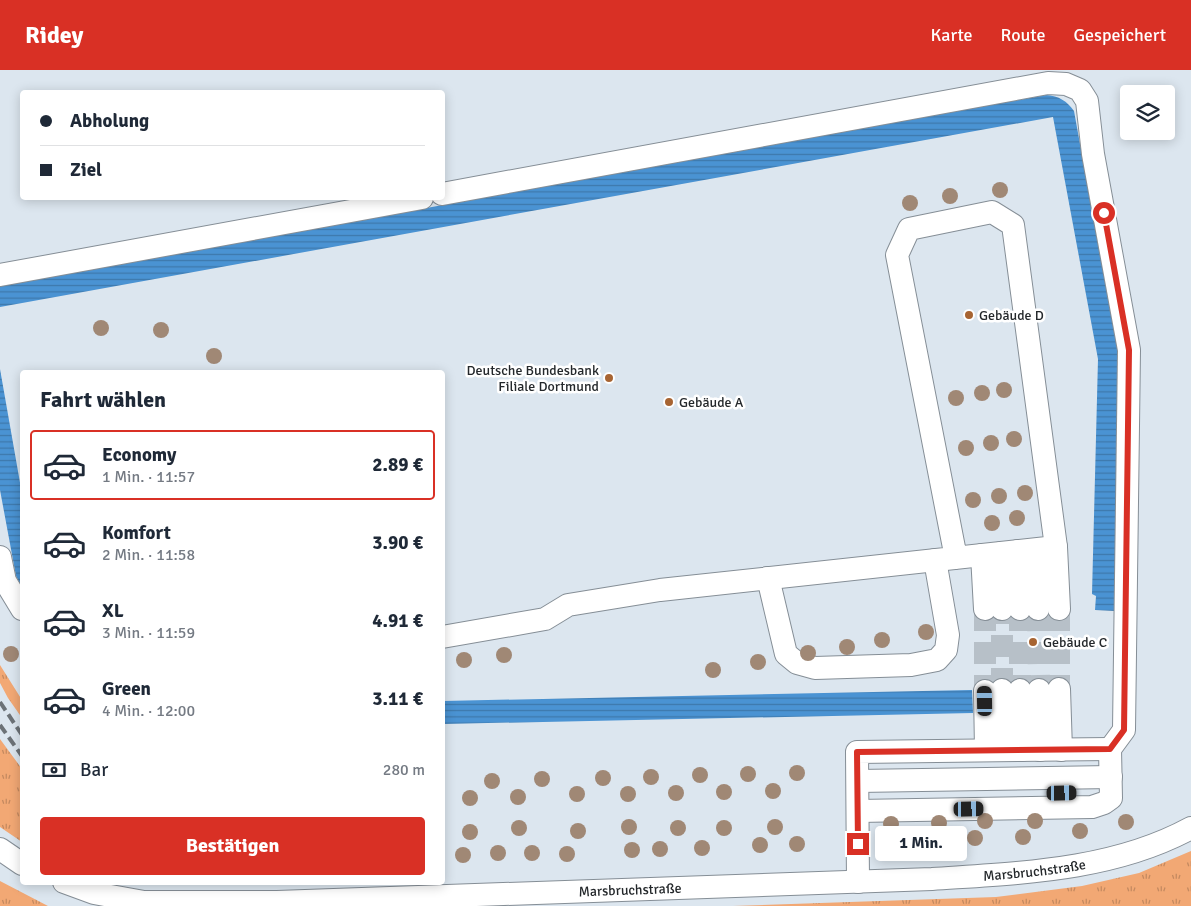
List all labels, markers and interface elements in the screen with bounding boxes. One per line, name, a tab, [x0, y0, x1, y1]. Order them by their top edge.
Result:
text: Ridey	[25, 20, 84, 50]
text: Karte	[931, 24, 973, 46]
text: Route	[1001, 24, 1046, 46]
text: Gespeichert	[1074, 24, 1166, 46]
map controls	[1120, 85, 1175, 140]
button: layers	[1120, 85, 1175, 140]
text: Abholung	[70, 109, 149, 133]
text: Ziel	[70, 158, 102, 182]
route start	[1093, 202, 1115, 224]
place label: Gebäude D	[979, 307, 1044, 324]
marker: Gebäude D	[963, 309, 975, 321]
place label: Deutsche Bundesbank Filiale Dortmund	[466, 362, 599, 395]
marker: Deutsche Bundesbank Filiale Dortmund	[603, 372, 615, 384]
text: Fahrt wählen	[40, 386, 166, 413]
place label: Gebäude A	[679, 394, 744, 411]
marker: Gebäude A	[663, 396, 675, 408]
icon: car	[42, 443, 87, 488]
text: Economy	[102, 443, 176, 467]
text: 2.89 €	[372, 453, 423, 477]
text: 1 Min. · 11:57	[102, 467, 195, 487]
icon: car	[42, 521, 87, 566]
text: Komfort	[102, 521, 171, 545]
text: 3.90 €	[372, 531, 423, 555]
text: 2 Min. · 11:58	[102, 545, 195, 565]
icon: car	[42, 599, 87, 644]
text: XL	[102, 599, 124, 623]
text: 4.91 €	[372, 609, 423, 633]
text: 3 Min. · 11:59	[102, 623, 195, 643]
place label: Gebäude C	[1043, 634, 1107, 651]
marker: Gebäude C	[1027, 636, 1039, 648]
icon: car	[42, 677, 87, 722]
text: Green	[102, 677, 151, 701]
car	[977, 686, 992, 716]
text: 3.11 €	[372, 687, 423, 711]
text: 4 Min. · 12:00	[102, 701, 195, 721]
icon: cash	[40, 756, 68, 784]
text: Bar	[80, 758, 108, 782]
text: 280 m	[383, 760, 425, 780]
car	[1046, 785, 1077, 801]
car	[953, 801, 984, 817]
button: Bestätigen	[40, 817, 425, 875]
callout: 1 Min.	[876, 826, 968, 862]
route end	[847, 833, 869, 855]
text: 1 Min.	[899, 833, 943, 853]
street label: Marsbruchstraße	[983, 856, 1087, 885]
street label: Marsbruchstraße	[578, 880, 682, 900]

